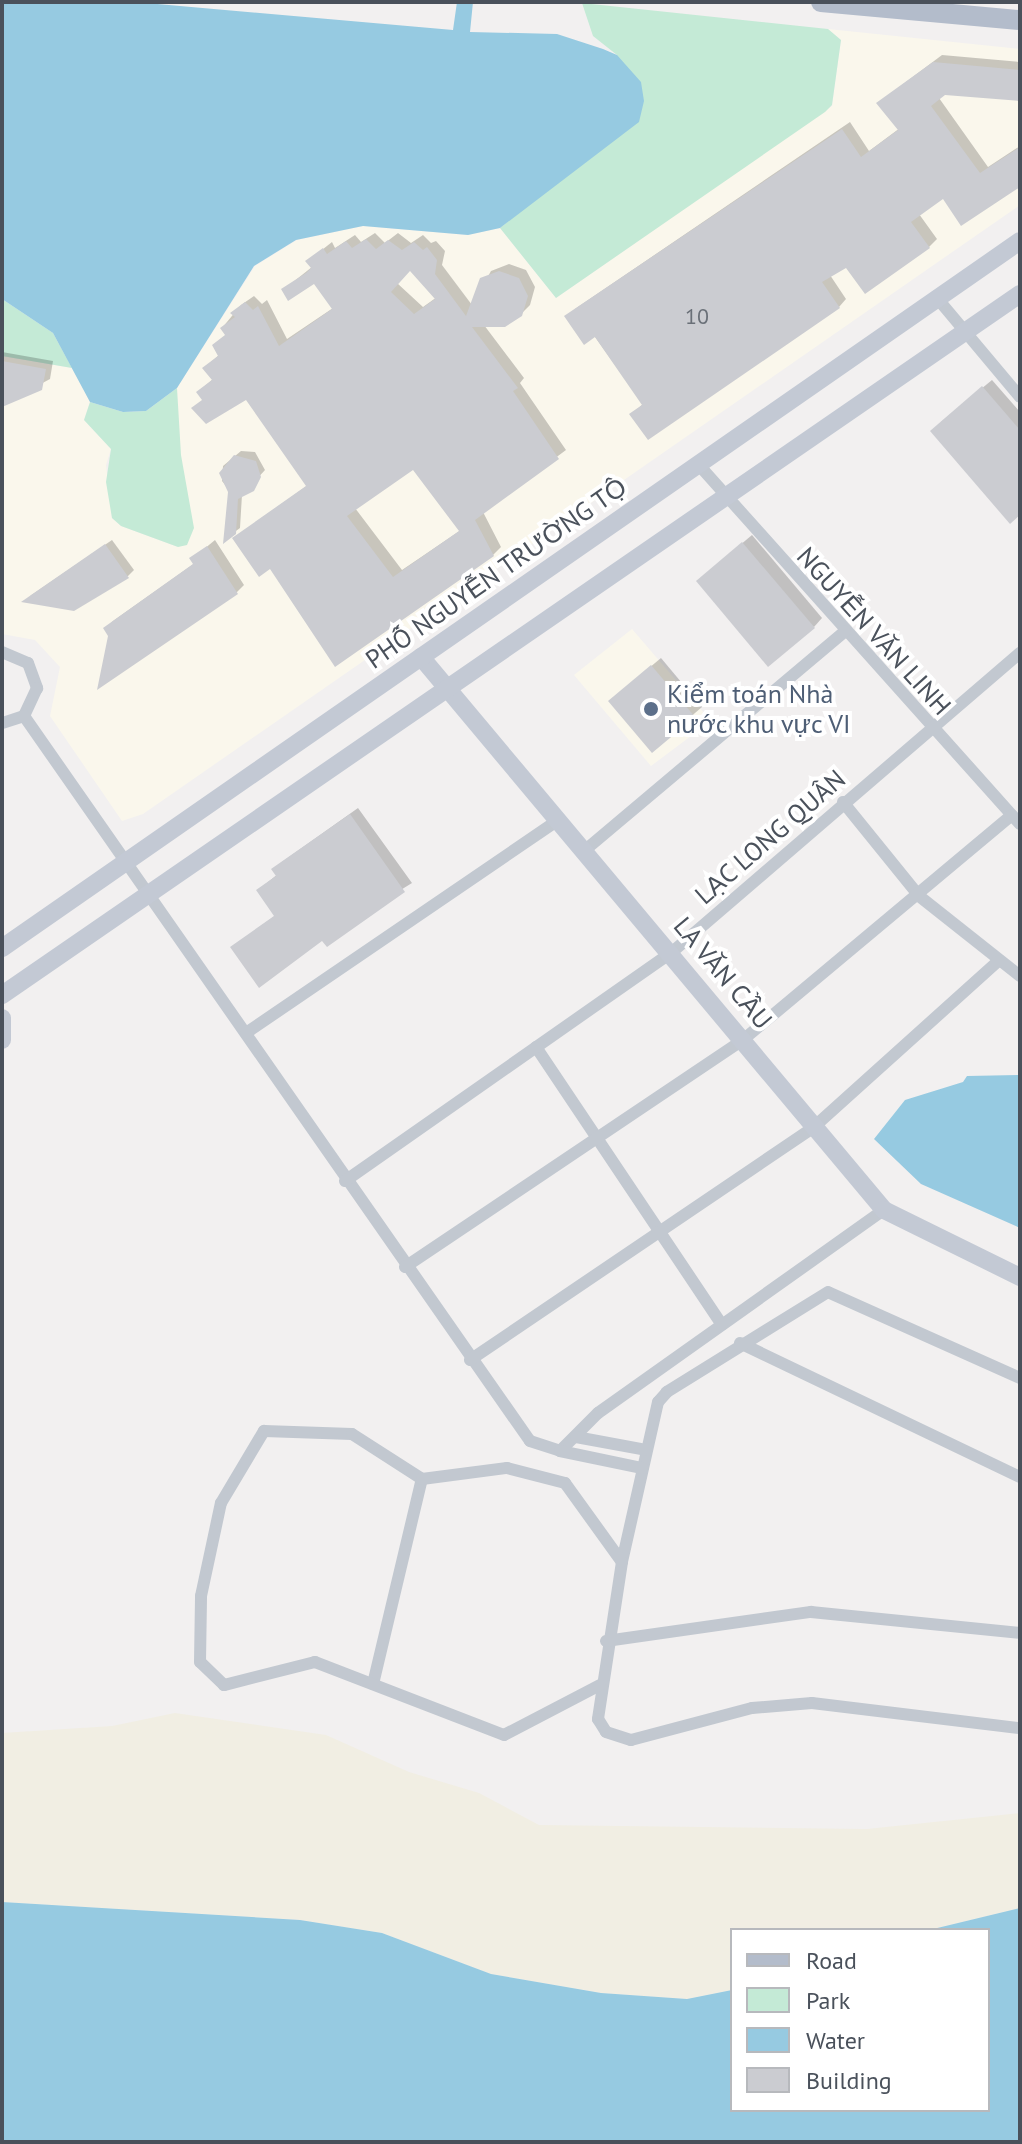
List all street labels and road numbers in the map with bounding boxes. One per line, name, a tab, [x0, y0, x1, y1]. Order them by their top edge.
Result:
street label: PHỐ NGUYỄN TRƯỜNG TỘ	[359, 471, 633, 675]
street label: NGUYỄN VĂN LINH	[790, 540, 958, 722]
street label: LẠC LONG QUÂN	[688, 763, 852, 911]
street label: LA VĂN CẦU	[667, 910, 779, 1036]

